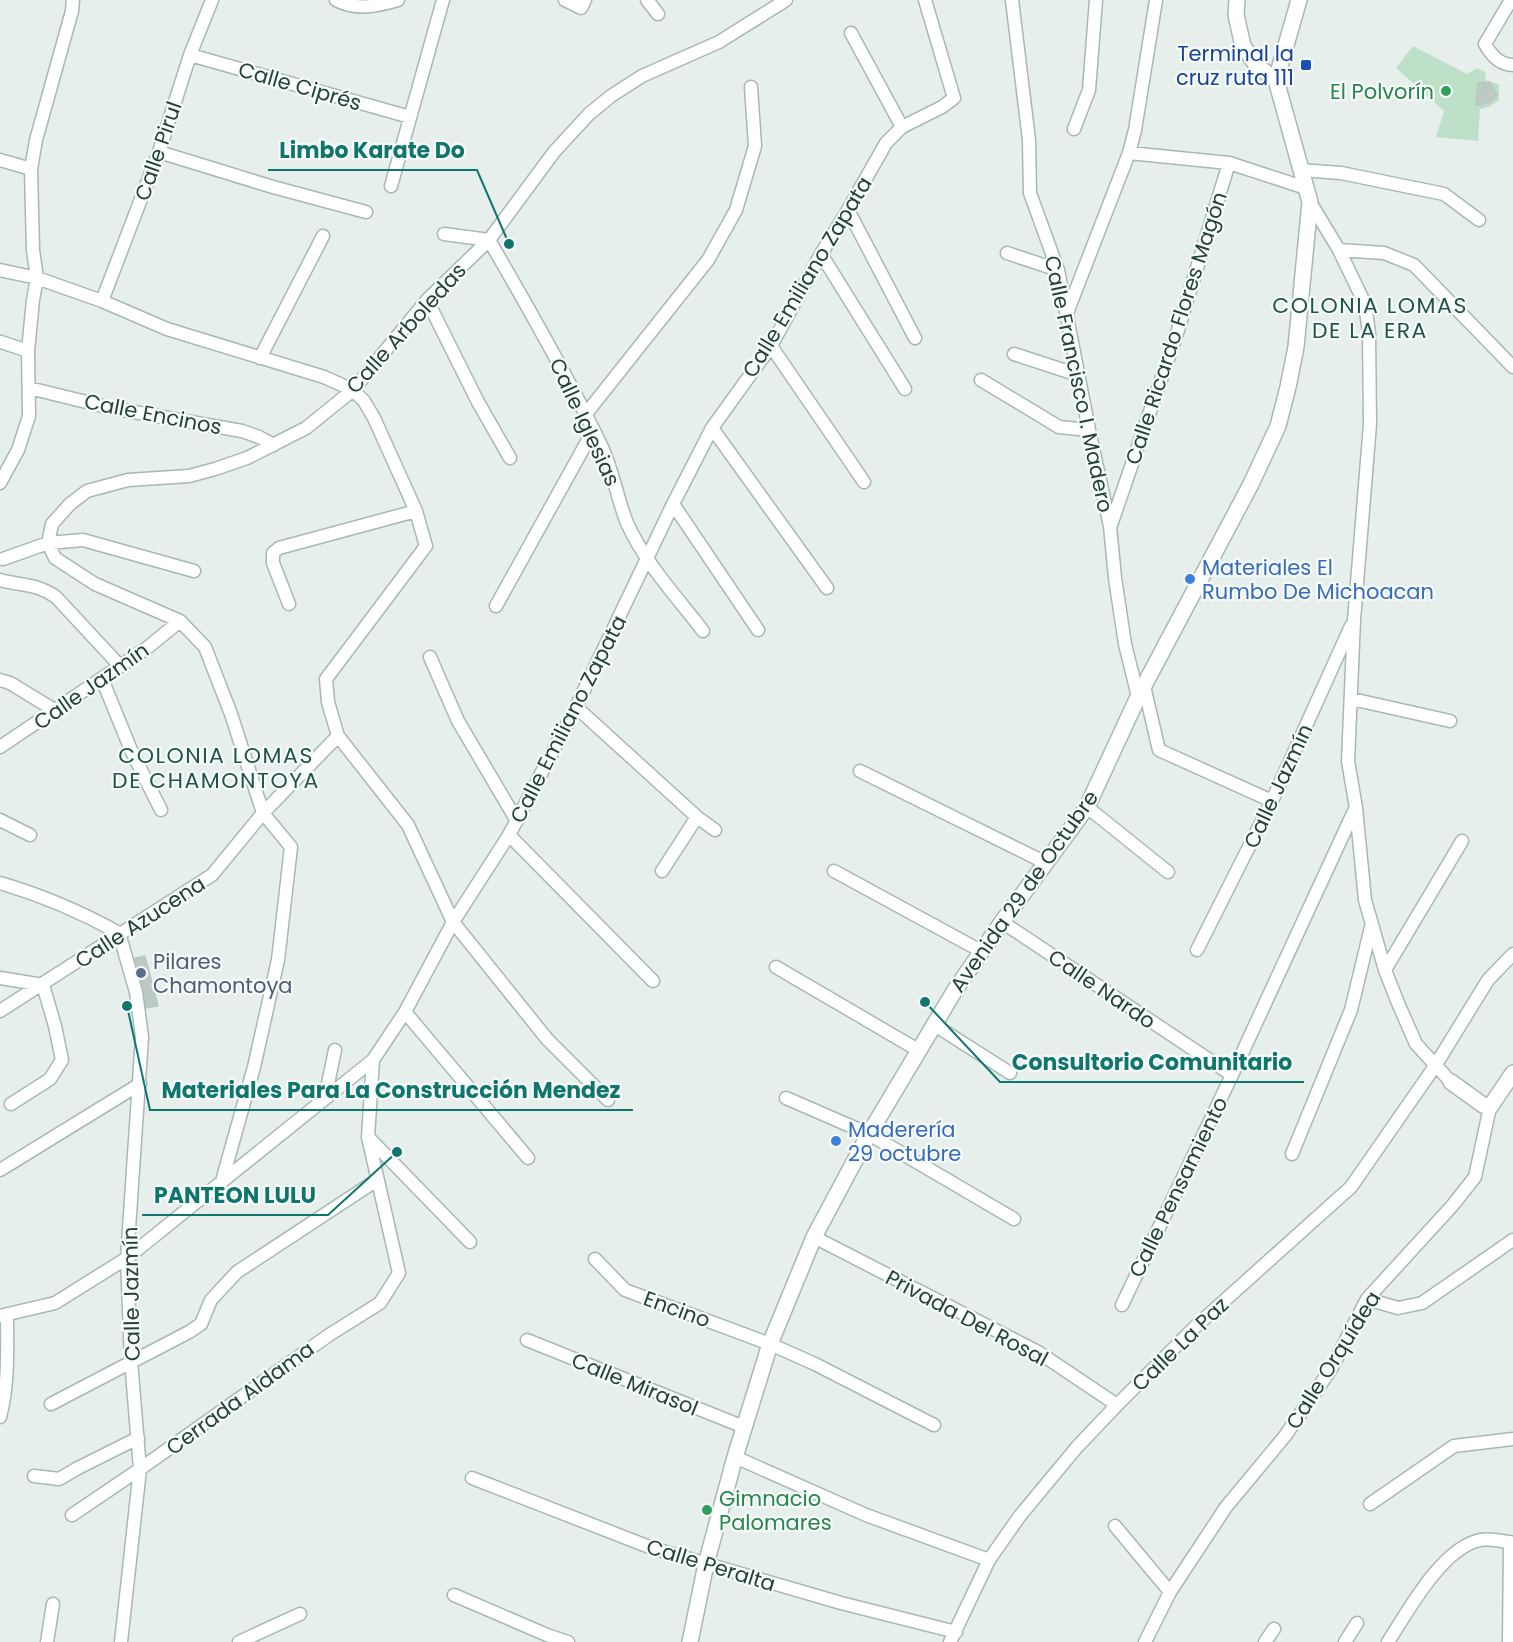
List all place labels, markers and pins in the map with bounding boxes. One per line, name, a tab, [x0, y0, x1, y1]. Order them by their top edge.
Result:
place label: Terminal la cruz ruta 111	[1176, 39, 1294, 92]
marker: Terminal la cruz ruta 111	[1299, 58, 1313, 72]
place label: El Polvorín	[1330, 77, 1434, 106]
marker: El Polvorín	[1439, 84, 1453, 98]
callout: Limbo Karate Do	[268, 130, 477, 170]
place label: Materiales El Rumbo De Michoacan	[1202, 553, 1434, 606]
marker: Materiales El Rumbo De Michoacan	[1183, 572, 1197, 586]
place label: Pilares Chamontoya	[153, 947, 292, 1000]
marker: Pilares Chamontoya	[134, 966, 148, 980]
callout: Consultorio Comunitario	[1000, 1042, 1304, 1082]
callout: Materiales Para La Construcción Mendez	[150, 1070, 633, 1110]
place label: Maderería 29 octubre	[848, 1115, 961, 1168]
marker: Maderería 29 octubre	[829, 1134, 843, 1148]
callout: PANTEON LULU	[142, 1175, 328, 1215]
place label: Gimnacio Palomares	[719, 1484, 832, 1537]
marker: Gimnacio Palomares	[700, 1503, 714, 1517]

